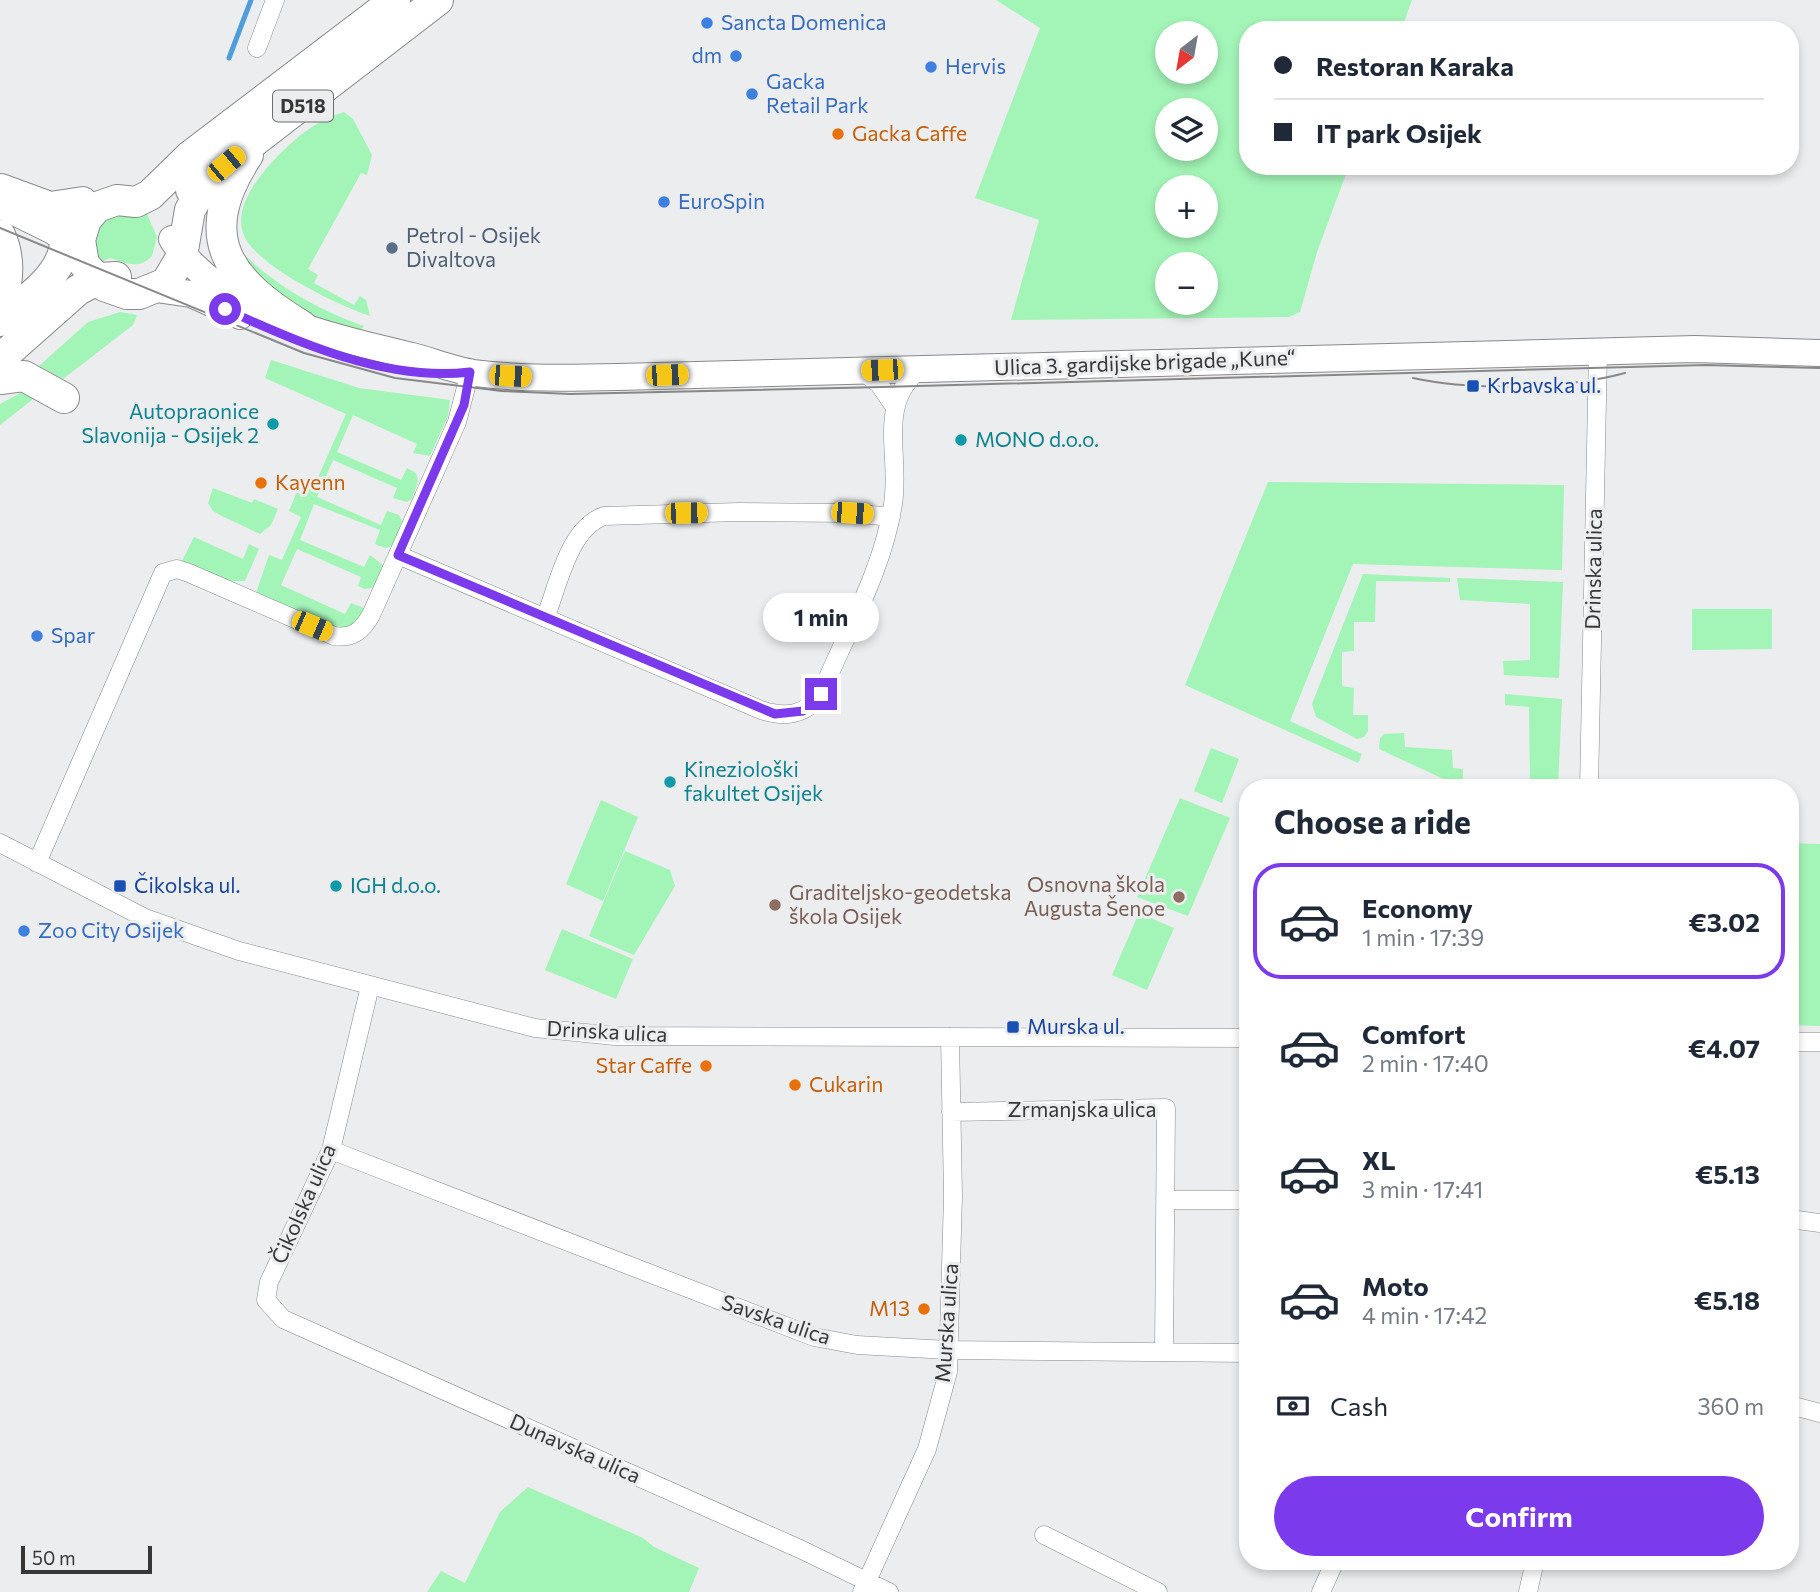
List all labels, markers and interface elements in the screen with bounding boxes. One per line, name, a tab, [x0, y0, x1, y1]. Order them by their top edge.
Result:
place label: Sancta Domenica	[721, 9, 887, 34]
marker: Sancta Domenica	[699, 15, 715, 31]
north arrow	[1155, 21, 1218, 84]
map controls	[1155, 21, 1218, 315]
place label: dm	[692, 42, 722, 67]
marker: dm	[728, 48, 744, 64]
text: Restoran Karaka	[1316, 50, 1514, 81]
place label: Hervis	[945, 53, 1006, 78]
marker: Hervis	[923, 59, 939, 75]
place label: Gacka Retail Park	[766, 68, 869, 117]
marker: Gacka Retail Park	[744, 86, 760, 102]
road number: D518	[273, 90, 333, 122]
button: layers	[1155, 98, 1218, 161]
text: IT park Osijek	[1316, 117, 1482, 148]
place label: Gacka Caffe	[852, 120, 967, 145]
marker: Gacka Caffe	[830, 126, 846, 142]
car	[204, 142, 249, 186]
button: +	[1155, 175, 1218, 238]
place label: EuroSpin	[678, 188, 765, 213]
marker: EuroSpin	[656, 194, 672, 210]
place label: Petrol - Osijek Divaltova	[406, 222, 541, 271]
marker: Petrol - Osijek Divaltova	[384, 240, 400, 256]
button: −	[1155, 252, 1218, 315]
route start	[209, 293, 241, 325]
street label: Ulica 3. gardijske brigade „Kune“	[994, 344, 1296, 379]
car	[861, 359, 904, 381]
car	[489, 364, 532, 388]
car	[646, 364, 689, 386]
place label: Krbavska ul.	[1487, 372, 1601, 397]
marker: Krbavska ul.	[1465, 378, 1481, 394]
place label: Autopraonice Slavonija - Osijek 2	[81, 398, 259, 447]
marker: Autopraonice Slavonija - Osijek 2	[265, 416, 281, 432]
place label: MONO d.o.o.	[975, 426, 1099, 451]
marker: MONO d.o.o.	[953, 432, 969, 448]
place label: Kayenn	[275, 469, 345, 494]
marker: Kayenn	[253, 475, 269, 491]
car	[831, 501, 874, 525]
car	[665, 502, 708, 524]
street label: Drinska ulica	[1579, 508, 1606, 630]
callout: 1 min	[763, 592, 879, 642]
text: 1 min	[794, 603, 848, 631]
car	[289, 608, 336, 644]
place label: Spar	[51, 622, 95, 647]
marker: Spar	[29, 628, 45, 644]
route end	[805, 678, 837, 710]
place label: Kineziološki fakultet Osijek	[684, 756, 823, 805]
marker: Kineziološki fakultet Osijek	[662, 774, 678, 790]
text: Choose a ride	[1274, 801, 1471, 841]
place label: Osnovna škola Augusta Šenoe	[1024, 871, 1165, 920]
place label: Čikolska ul.	[134, 872, 241, 897]
place label: IGH d.o.o.	[350, 872, 441, 897]
marker: Čikolska ul.	[112, 878, 128, 894]
marker: IGH d.o.o.	[328, 878, 344, 894]
place label: Graditeljsko-geodetska škola Osijek	[789, 879, 1012, 928]
marker: Osnovna škola Augusta Šenoe	[1171, 889, 1187, 905]
icon: car	[1278, 890, 1341, 953]
text: Economy	[1362, 892, 1473, 923]
marker: Graditeljsko-geodetska škola Osijek	[767, 897, 783, 913]
text: €3.02	[1688, 906, 1760, 937]
place label: Zoo City Osijek	[38, 917, 184, 942]
marker: Zoo City Osijek	[16, 923, 32, 939]
text: 1 min · 17:39	[1362, 923, 1484, 951]
place label: Murska ul.	[1027, 1013, 1125, 1038]
street label: Drinska ulica	[546, 1015, 668, 1046]
icon: car	[1278, 1016, 1341, 1079]
text: Comfort	[1362, 1018, 1465, 1049]
marker: Murska ul.	[1005, 1019, 1021, 1035]
text: €4.07	[1688, 1032, 1760, 1063]
text: 2 min · 17:40	[1362, 1049, 1489, 1077]
place label: Star Caffe	[596, 1052, 692, 1077]
marker: Star Caffe	[698, 1058, 714, 1074]
place label: Cukarin	[809, 1071, 883, 1096]
marker: Cukarin	[787, 1077, 803, 1093]
street label: Zrmanjska ulica	[1008, 1096, 1156, 1121]
street label: Čikolska ulica	[265, 1140, 340, 1267]
icon: car	[1278, 1142, 1341, 1205]
text: XL	[1362, 1144, 1396, 1175]
text: €5.13	[1695, 1158, 1760, 1189]
text: 3 min · 17:41	[1362, 1175, 1483, 1203]
street label: Murska ulica	[929, 1262, 962, 1383]
icon: car	[1278, 1268, 1341, 1331]
text: Moto	[1362, 1270, 1429, 1301]
text: €5.18	[1694, 1284, 1760, 1315]
street label: Savska ulica	[719, 1288, 834, 1349]
place label: M13	[869, 1295, 910, 1320]
marker: M13	[916, 1301, 932, 1317]
text: 4 min · 17:42	[1362, 1301, 1487, 1329]
icon: cash	[1274, 1387, 1312, 1425]
text: Cash	[1330, 1390, 1388, 1421]
text: 360 m	[1697, 1392, 1764, 1420]
street label: Dunavska ulica	[506, 1408, 645, 1488]
button: Confirm	[1274, 1476, 1764, 1556]
scale bar	[21, 1543, 152, 1575]
text: 50 m	[32, 1546, 76, 1569]

